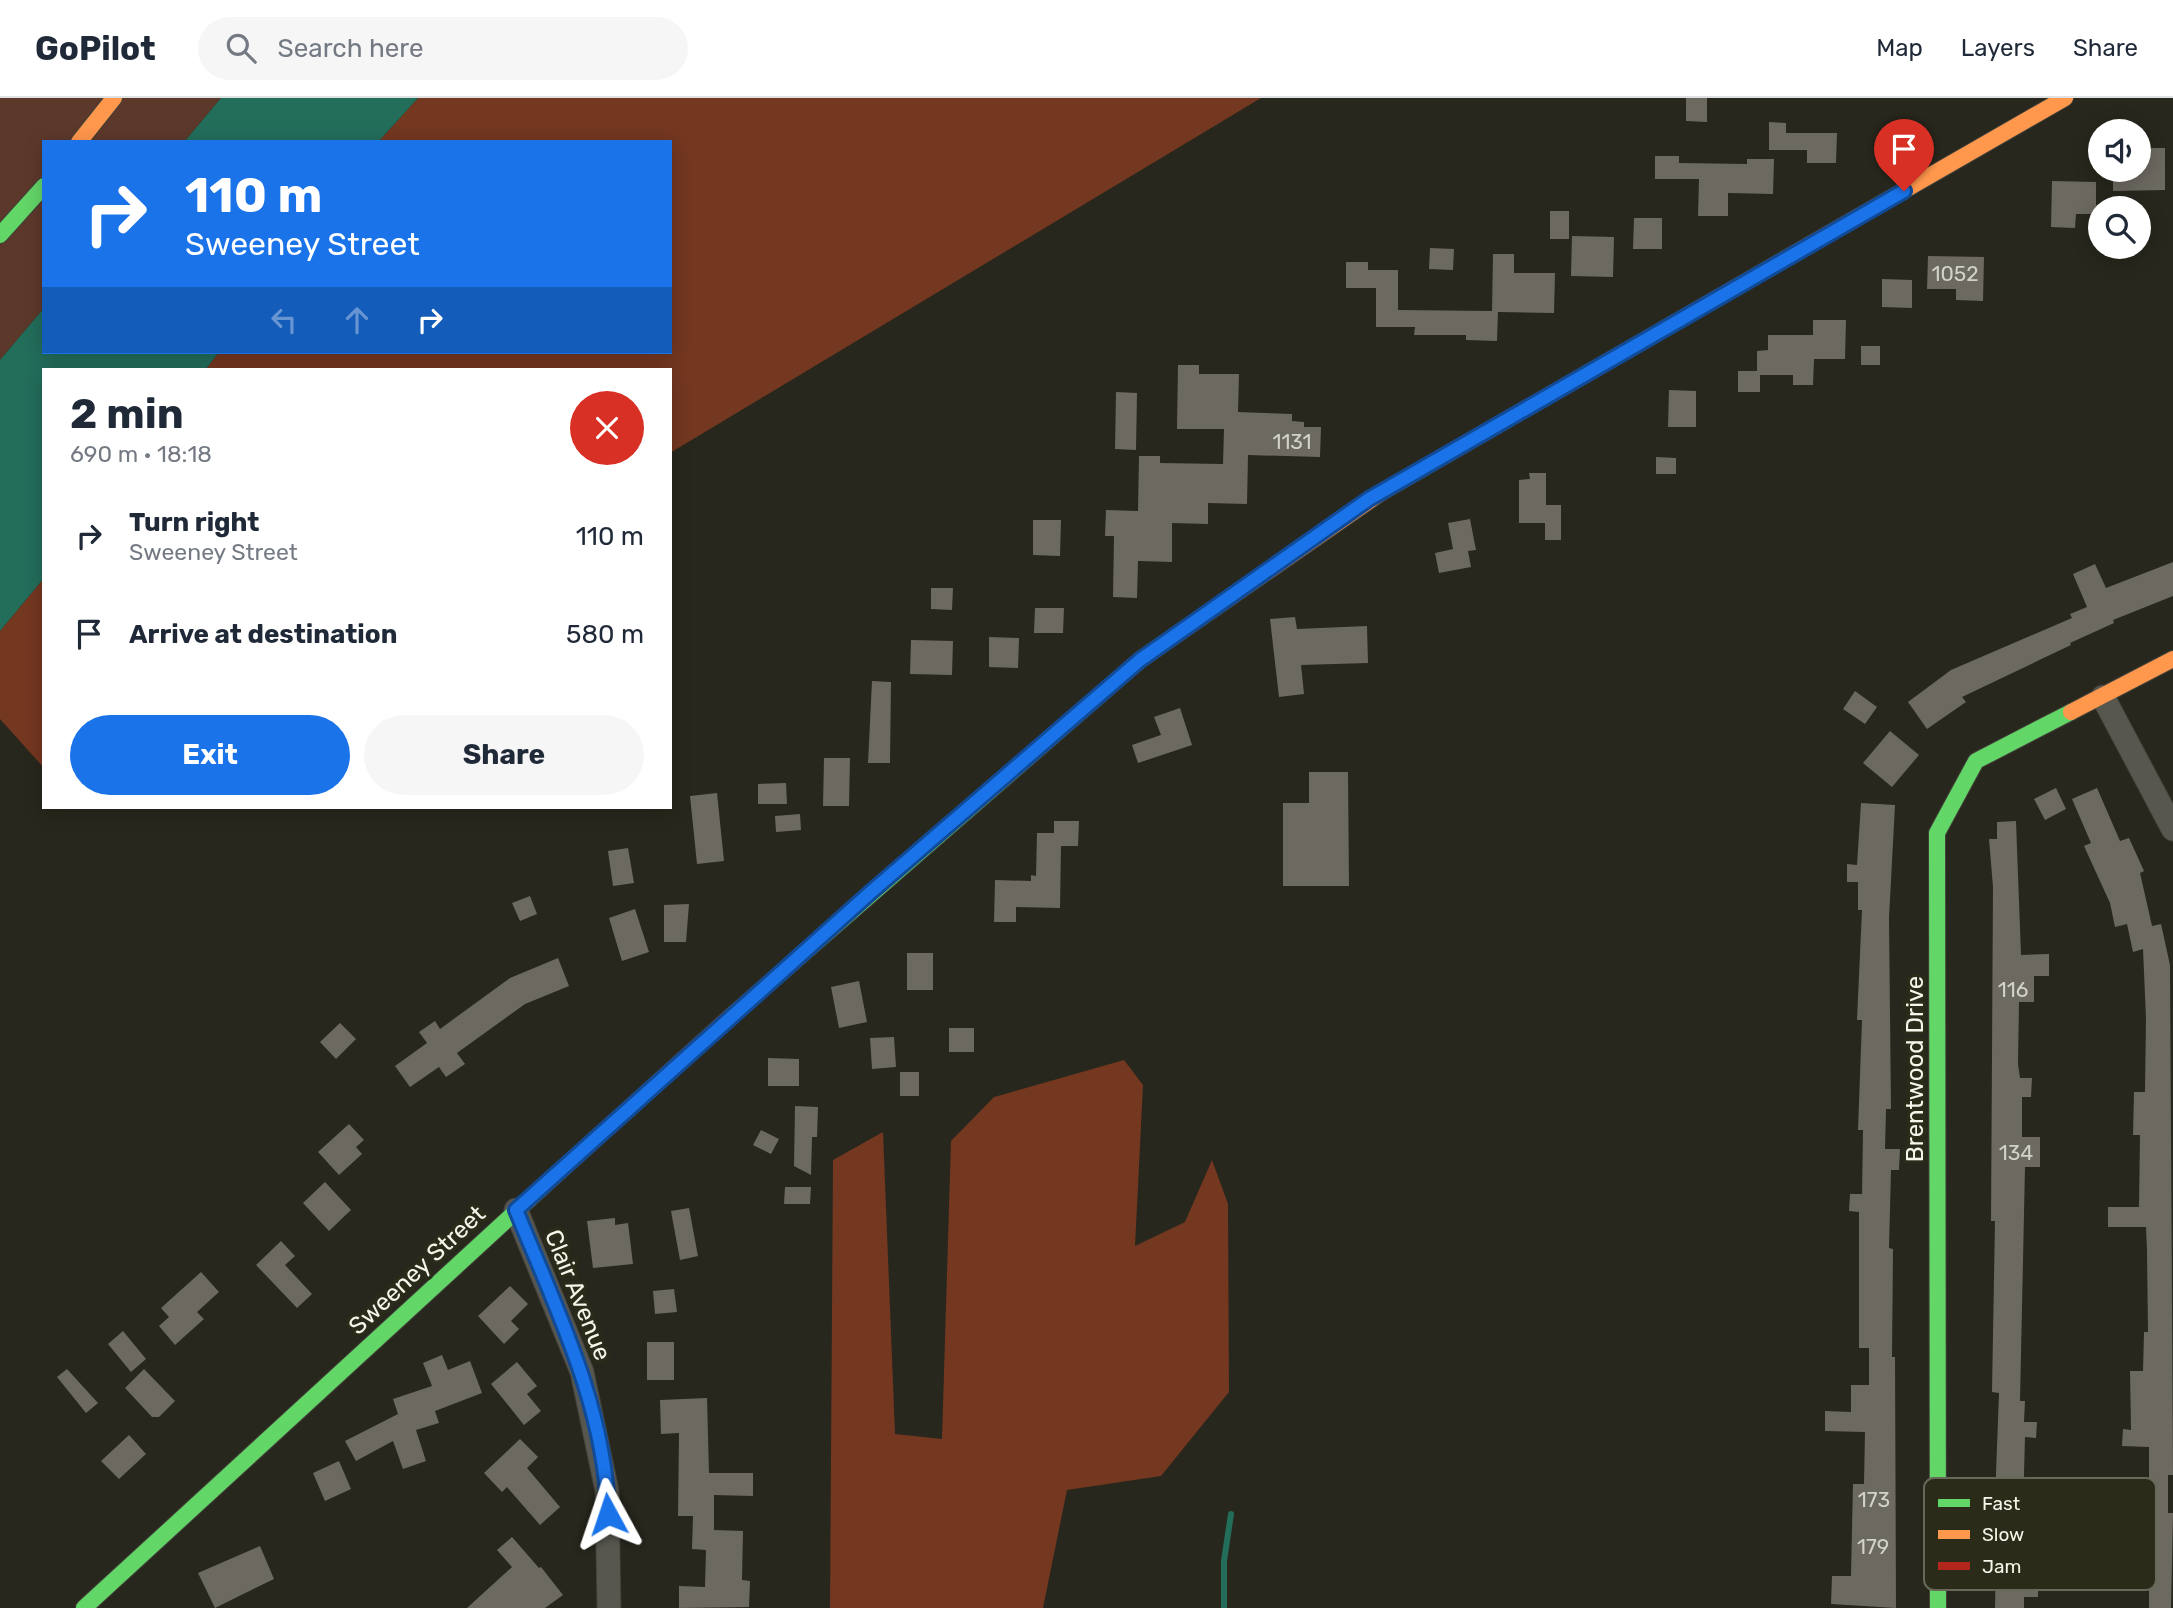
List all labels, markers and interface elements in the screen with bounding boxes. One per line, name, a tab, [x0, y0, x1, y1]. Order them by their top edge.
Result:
search box	[198, 17, 688, 80]
text: GoPilot	[35, 29, 156, 68]
icon: search	[222, 29, 260, 67]
text: Search here	[278, 33, 423, 64]
text: Map	[1876, 34, 1923, 62]
text: Layers	[1961, 34, 2035, 62]
text: Share	[2073, 34, 2138, 62]
pin	[1874, 119, 1934, 191]
map controls	[2088, 119, 2151, 259]
button: sound	[2088, 119, 2151, 182]
icon: arrive	[1885, 130, 1923, 168]
text: 110 m	[185, 166, 322, 224]
icon: right	[70, 168, 161, 259]
button: search	[2088, 196, 2151, 259]
text: Sweeney Street	[185, 225, 420, 263]
house number: 1052	[1931, 261, 1979, 286]
icon: left	[265, 301, 303, 339]
icon: ahead	[338, 301, 376, 339]
icon: right	[411, 301, 449, 339]
text: 2 min	[70, 389, 184, 439]
button: close	[570, 391, 644, 465]
house number: 1131	[1272, 429, 1312, 454]
text: 690 m · 18:18	[70, 440, 212, 468]
text: Turn right	[129, 507, 259, 538]
icon: right	[70, 517, 108, 555]
text: 110 m	[576, 521, 644, 552]
text: Sweeney Street	[129, 538, 298, 566]
icon: arrive	[70, 615, 108, 653]
text: Arrive at destination	[129, 619, 397, 650]
text: 580 m	[566, 619, 644, 650]
button: Exit	[70, 715, 350, 795]
button: Share	[364, 715, 644, 795]
street label: Brentwood Drive	[1901, 976, 1929, 1162]
house number: 116	[1998, 977, 2028, 1002]
house number: 134	[1999, 1140, 2033, 1165]
street label: Sweeney Street	[343, 1200, 491, 1340]
street label: Clair Avenue	[539, 1225, 617, 1365]
position arrow	[571, 1477, 645, 1551]
legend	[1924, 1478, 2156, 1590]
house number: 173	[1858, 1487, 1890, 1512]
text: Fast	[1982, 1492, 2021, 1515]
text: Slow	[1982, 1523, 2024, 1546]
house number: 179	[1857, 1534, 1889, 1559]
text: Jam	[1982, 1555, 2021, 1578]

